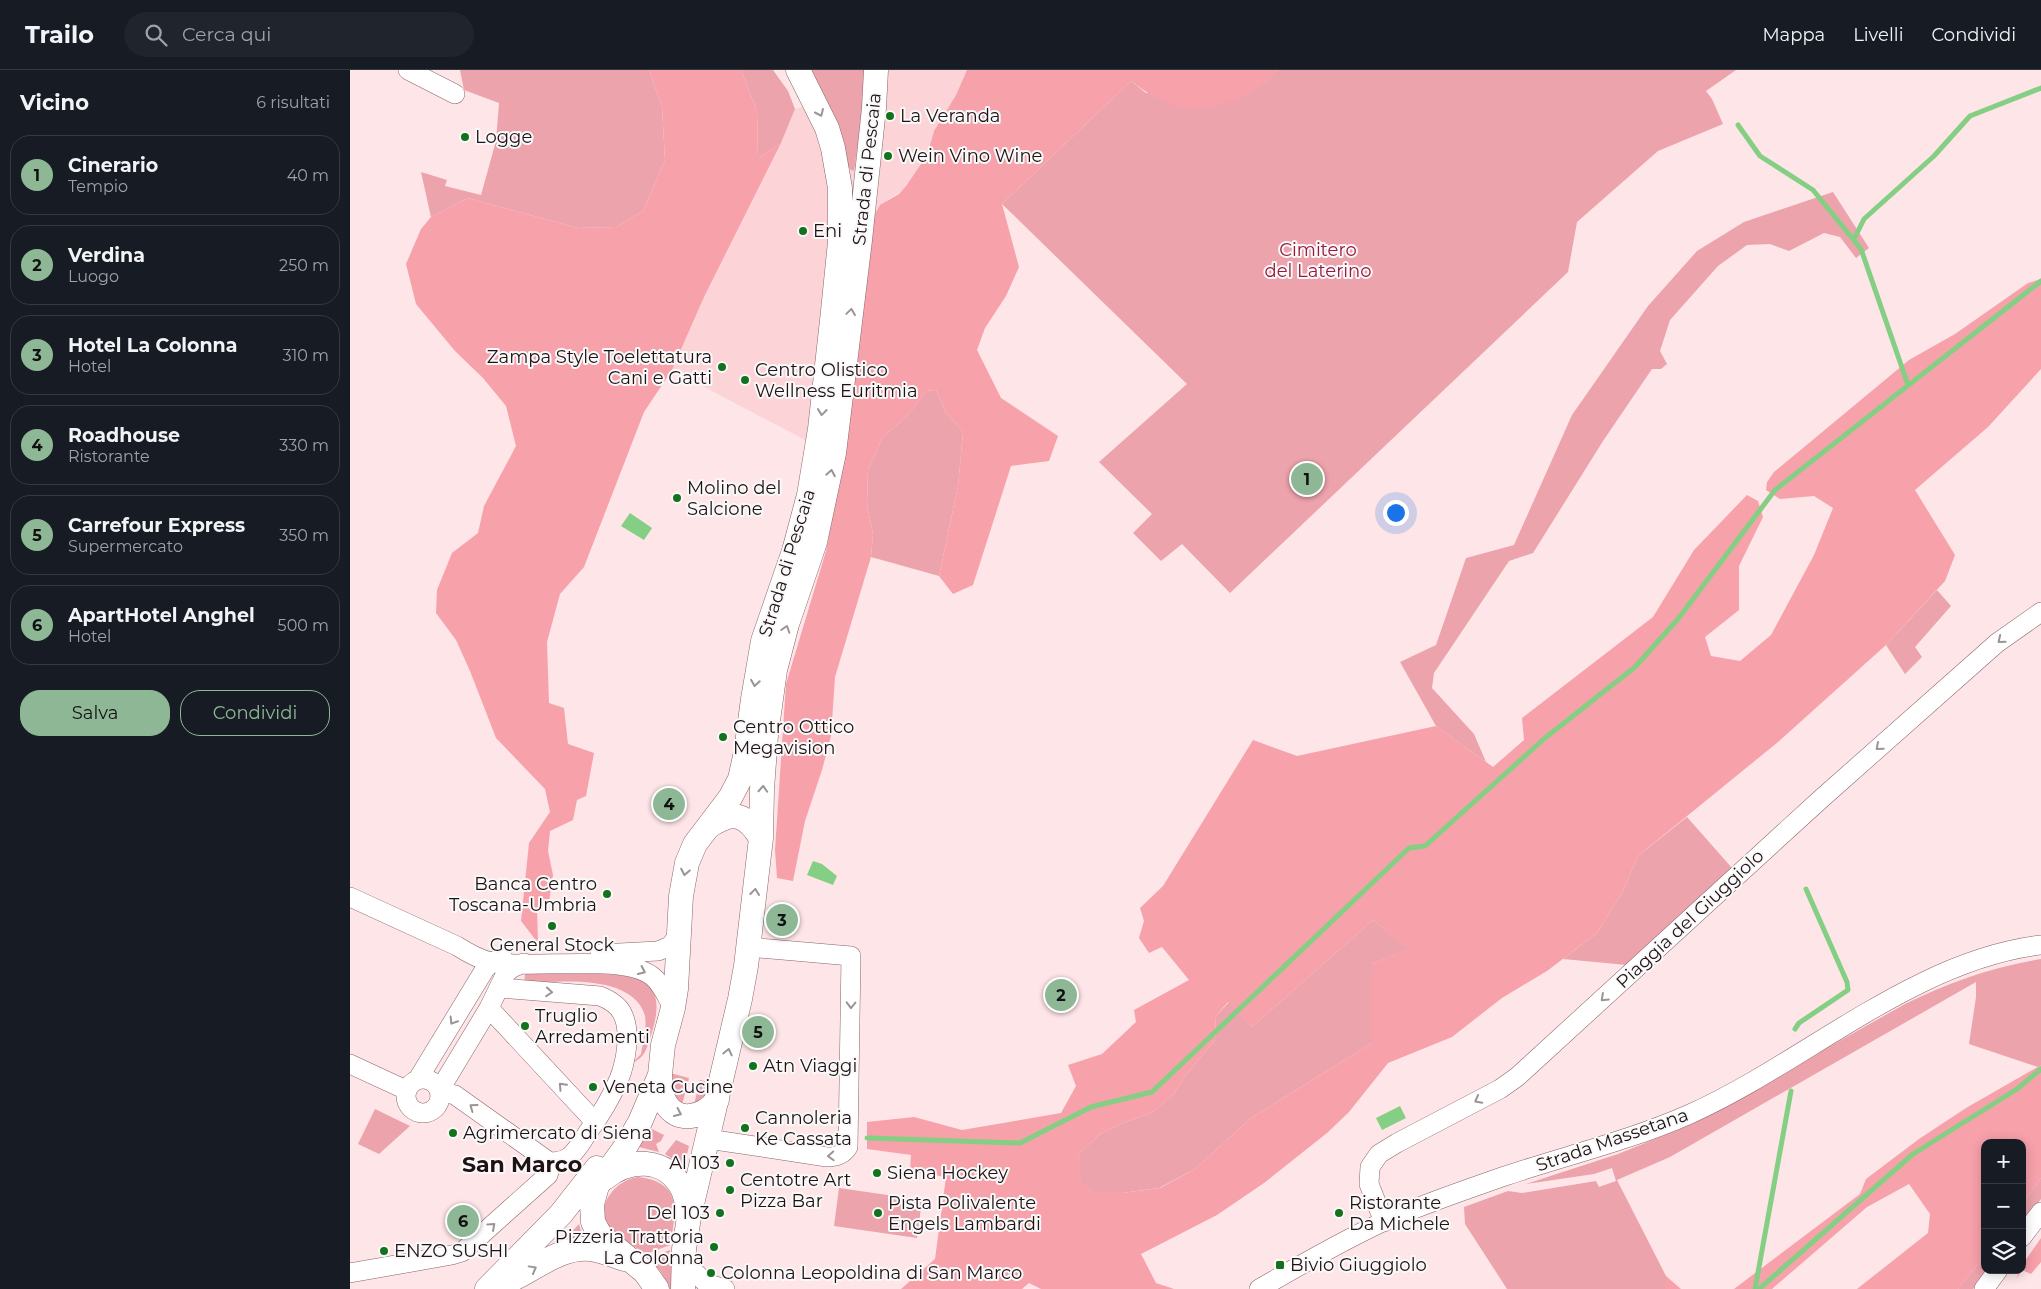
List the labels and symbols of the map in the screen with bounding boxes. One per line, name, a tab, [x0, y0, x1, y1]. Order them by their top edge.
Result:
street label: Strada di Pescaia	[848, 92, 886, 246]
place label: La Veranda	[900, 105, 1000, 127]
one-way arrow	[814, 108, 825, 117]
marker: La Veranda	[884, 110, 896, 122]
place label: Logge	[475, 126, 532, 148]
marker: Logge	[459, 131, 471, 143]
place label: Wein Vino Wine	[898, 145, 1043, 167]
marker: Wein Vino Wine	[882, 150, 894, 162]
place label: Eni	[813, 220, 842, 242]
marker: Eni	[797, 225, 809, 237]
park label: Cimitero del Laterino	[1264, 239, 1372, 282]
one-way arrow	[845, 307, 856, 315]
place label: Zampa Style Toelettatura Cani e Gatti	[487, 346, 712, 389]
place label: Centro Olistico Wellness Euritmia	[755, 359, 918, 402]
marker: Zampa Style Toelettatura Cani e Gatti	[716, 361, 728, 373]
marker: Centro Olistico Wellness Euritmia	[739, 374, 751, 386]
one-way arrow	[817, 408, 828, 416]
pin: 1	[1291, 460, 1323, 498]
one-way arrow	[825, 469, 835, 477]
place label: Molino del Salcione	[687, 477, 781, 520]
street label: Strada di Pescaia	[754, 486, 820, 640]
marker: Molino del Salcione	[671, 492, 683, 504]
your location	[1383, 500, 1409, 526]
one-way arrow	[780, 625, 790, 633]
one-way arrow	[1998, 635, 2007, 644]
one-way arrow	[751, 679, 761, 688]
place label: Centro Ottico Megavision	[733, 716, 854, 759]
marker: Centro Ottico Megavision	[717, 731, 729, 743]
one-way arrow	[1876, 741, 1885, 750]
pin: 4	[653, 785, 685, 823]
one-way arrow	[757, 785, 768, 793]
street label: Piaggia del Giuggiolo	[1612, 845, 1768, 993]
one-way arrow	[680, 867, 691, 876]
place label: Banca Centro Toscana-Umbria	[449, 873, 597, 916]
marker: Banca Centro Toscana-Umbria	[601, 888, 613, 900]
one-way arrow	[749, 888, 760, 896]
pin: 3	[766, 901, 798, 939]
marker: General Stock	[546, 920, 558, 932]
place label: General Stock	[490, 934, 615, 956]
one-way arrow	[637, 965, 646, 976]
pin: 2	[1045, 976, 1077, 1014]
one-way arrow	[545, 987, 553, 998]
one-way arrow	[1600, 992, 1609, 1001]
one-way arrow	[845, 1001, 856, 1009]
place label: Truglio Arredamenti	[535, 1005, 650, 1048]
pin: 5	[742, 1013, 774, 1051]
one-way arrow	[450, 1016, 460, 1025]
marker: Truglio Arredamenti	[519, 1020, 531, 1032]
one-way arrow	[722, 1048, 733, 1057]
place label: Atn Viaggi	[763, 1055, 857, 1077]
marker: Atn Viaggi	[747, 1060, 759, 1072]
place label: Veneta Cucine	[603, 1076, 733, 1098]
marker: Veneta Cucine	[587, 1081, 599, 1093]
one-way arrow	[559, 1083, 568, 1092]
one-way arrow	[1475, 1094, 1484, 1104]
one-way arrow	[469, 1104, 479, 1113]
street label: Strada Massetana	[1533, 1104, 1691, 1176]
one-way arrow	[673, 1106, 682, 1117]
place label: Cannoleria Ke Cassata	[755, 1107, 852, 1150]
place label: Agrimercato di Siena	[463, 1122, 652, 1144]
marker: Cannoleria Ke Cassata	[739, 1122, 751, 1134]
marker: Agrimercato di Siena	[447, 1127, 459, 1139]
one-way arrow	[827, 1150, 835, 1161]
district label: San Marco	[462, 1151, 582, 1178]
place label: Al 103	[669, 1152, 720, 1174]
marker: Al 103	[724, 1157, 736, 1169]
place label: Siena Hockey	[887, 1162, 1008, 1184]
marker: Siena Hockey	[871, 1167, 883, 1179]
place label: Centotre Art Pizza Bar	[740, 1169, 851, 1212]
marker: Centotre Art Pizza Bar	[724, 1184, 736, 1196]
place label: Pista Polivalente Engels Lambardi	[888, 1192, 1041, 1235]
place label: Ristorante Da Michele	[1349, 1192, 1450, 1235]
pin: 6	[447, 1202, 479, 1240]
place label: Del 103	[646, 1202, 710, 1224]
marker: Del 103	[714, 1207, 726, 1219]
marker: Pista Polivalente Engels Lambardi	[872, 1207, 884, 1219]
marker: Ristorante Da Michele	[1333, 1207, 1345, 1219]
one-way arrow	[487, 1223, 496, 1232]
place label: Pizzeria Trattoria La Colonna	[555, 1226, 704, 1269]
place label: ENZO SUSHI	[394, 1240, 509, 1262]
marker: Pizzeria Trattoria La Colonna	[708, 1241, 720, 1253]
marker: ENZO SUSHI	[378, 1245, 390, 1257]
place label: Bivio Giuggiolo	[1290, 1254, 1427, 1276]
marker: Bivio Giuggiolo	[1274, 1259, 1286, 1271]
place label: Colonna Leopoldina di San Marco	[721, 1262, 1022, 1284]
one-way arrow	[528, 1265, 537, 1275]
marker: Colonna Leopoldina di San Marco	[705, 1267, 717, 1279]

